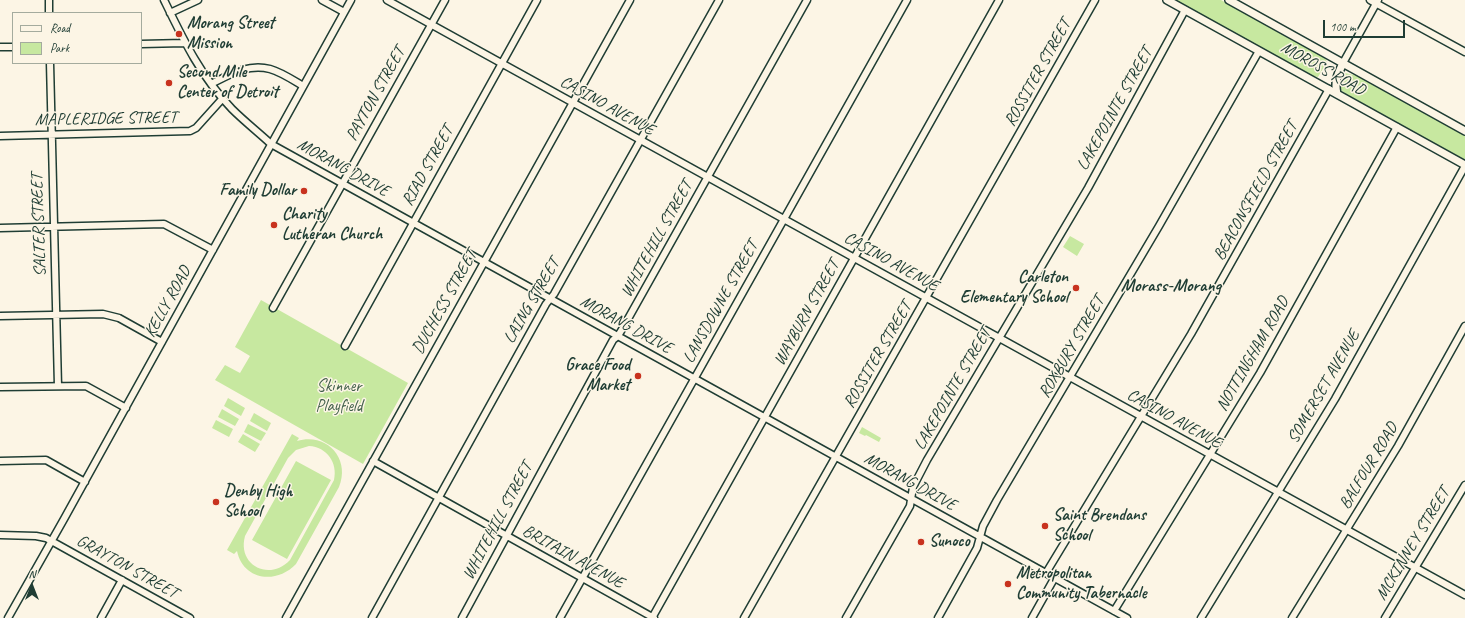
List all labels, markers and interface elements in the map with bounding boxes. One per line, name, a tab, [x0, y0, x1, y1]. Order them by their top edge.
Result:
legend	[12, 12, 142, 64]
scale bar	[1325, 12, 1407, 38]
place label: Morang Street Mission	[187, 14, 274, 54]
street label: ROSSITER STREET	[1000, 16, 1076, 130]
text: 100 m	[1330, 19, 1356, 35]
text: Road	[50, 20, 70, 36]
marker: Morang Street Mission	[174, 29, 184, 39]
street label: MOROSS ROAD	[1277, 37, 1369, 101]
text: Park	[50, 40, 69, 56]
street label: PAYTON STREET	[342, 44, 410, 144]
street label: LAKEPOINTE STREET	[1073, 44, 1157, 174]
place label: Second Mile Center of Detroit	[177, 63, 278, 103]
street label: CASINO AVENUE	[556, 72, 658, 140]
marker: Second Mile Center of Detroit	[164, 78, 174, 88]
street label: MAPLERIDGE STREET	[35, 108, 177, 130]
street label: BEACONSFIELD STREET	[1209, 118, 1303, 264]
street label: RIAD STREET	[398, 122, 458, 210]
street label: MORANG DRIVE	[294, 134, 392, 202]
street label: SALTER STREET	[27, 173, 51, 277]
street label: WHITEHILL STREET	[617, 177, 697, 301]
place label: Family Dollar	[220, 181, 296, 201]
marker: Family Dollar	[299, 186, 309, 196]
place label: Charity Lutheran Church	[282, 205, 382, 245]
marker: Charity Lutheran Church	[269, 220, 279, 230]
street label: CASINO AVENUE	[840, 228, 942, 296]
street label: LANSDOWNE STREET	[679, 237, 763, 367]
street label: DUCHESS STREET	[408, 246, 482, 358]
street label: LAING STREET	[499, 255, 565, 347]
street label: WAYBURN STREET	[770, 257, 844, 369]
street label: KELLY ROAD	[140, 263, 196, 341]
place label: Carleton Elementary School	[960, 268, 1068, 308]
district label: Morass-Morang	[1121, 275, 1221, 297]
marker: Carleton Elementary School	[1071, 283, 1081, 293]
street label: MORANG DRIVE	[577, 291, 675, 359]
street label: ROXBURY STREET	[1035, 292, 1109, 402]
street label: NOTTINGHAM ROAD	[1212, 293, 1294, 415]
street label: ROSSITER STREET	[839, 298, 917, 412]
street label: LAKEPOINTE STREET	[910, 324, 996, 454]
street label: SOMERSET AVENUE	[1283, 327, 1365, 447]
place label: Grace Food Market	[565, 356, 630, 396]
marker: Grace Food Market	[633, 371, 643, 381]
park label: Skinner Playfield	[315, 377, 363, 417]
street label: CASINO AVENUE	[1123, 385, 1225, 453]
street label: BALFOUR ROAD	[1335, 419, 1403, 513]
street label: MORANG DRIVE	[861, 448, 959, 516]
street label: WHITEHILL STREET	[459, 459, 537, 583]
place label: Denby High School	[224, 482, 292, 522]
street label: MCKINNEY STREET	[1371, 484, 1455, 604]
marker: Denby High School	[211, 497, 221, 507]
place label: Saint Brendans School	[1053, 506, 1146, 546]
street label: BRITAIN AVENUE	[519, 521, 627, 593]
marker: Saint Brendans School	[1040, 521, 1050, 531]
street label: GRAYTON STREET	[73, 531, 181, 603]
place label: Sunoco	[929, 532, 970, 552]
marker: Sunoco	[916, 537, 926, 547]
place label: Metropolitan Community Tabernacle	[1016, 564, 1146, 604]
north arrow	[12, 566, 52, 606]
text: N	[29, 567, 35, 581]
marker: Metropolitan Community Tabernacle	[1003, 579, 1013, 589]

